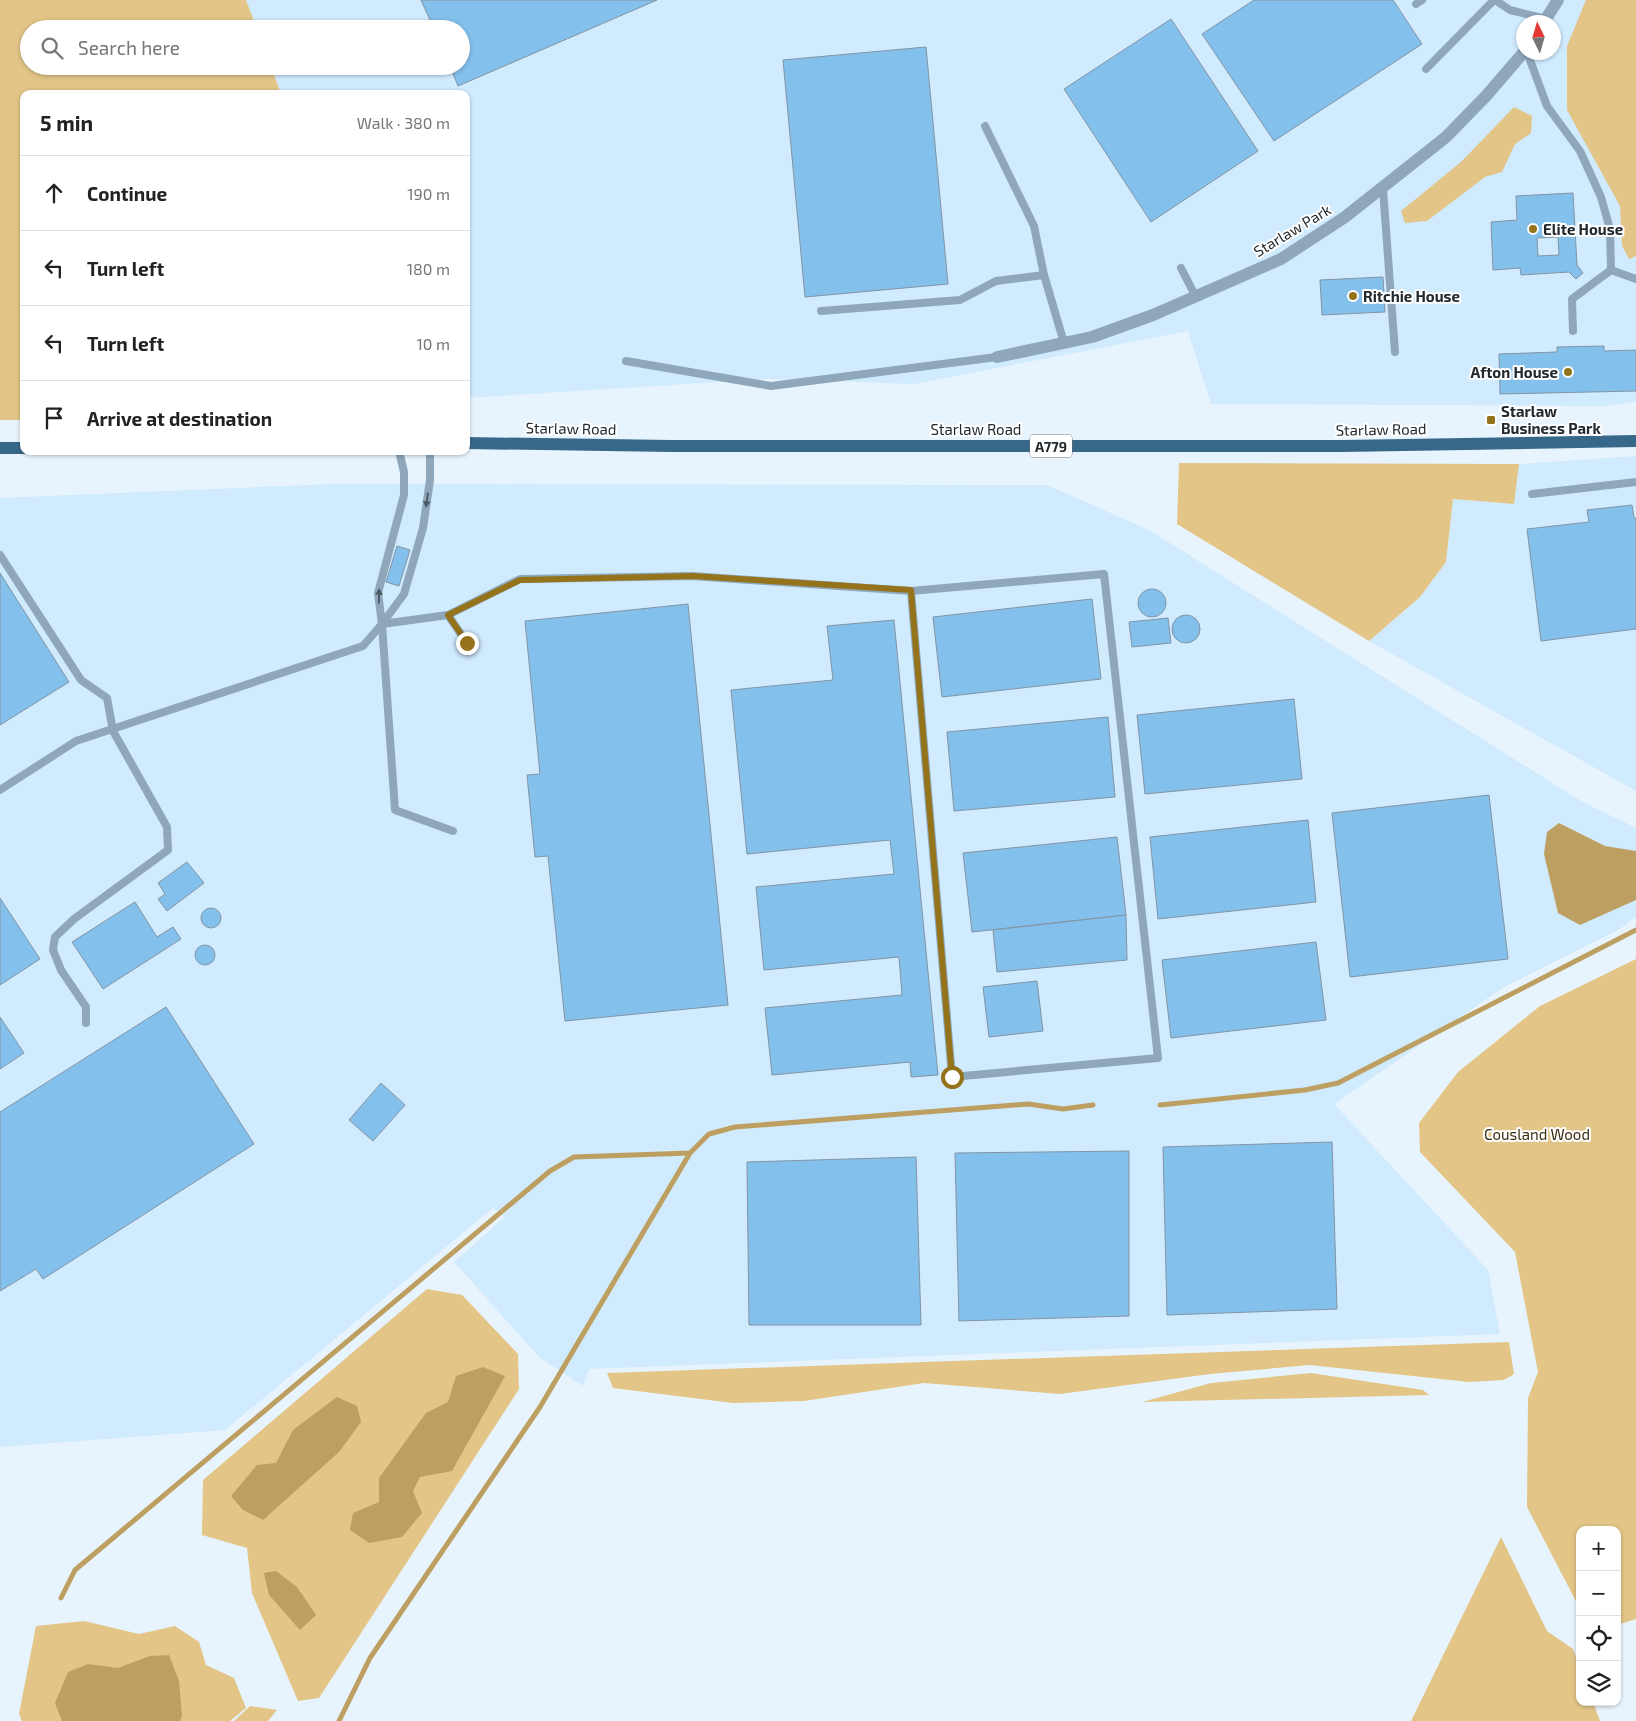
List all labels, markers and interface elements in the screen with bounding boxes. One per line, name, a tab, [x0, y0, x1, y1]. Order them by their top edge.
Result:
north arrow	[1516, 15, 1561, 60]
search box	[20, 20, 470, 75]
icon: search	[38, 34, 66, 62]
text: Search here	[78, 36, 180, 59]
text: 5 min	[40, 110, 93, 135]
text: Walk · 380 m	[357, 113, 450, 132]
icon: ahead	[40, 179, 68, 207]
text: Continue	[87, 182, 167, 205]
text: 190 m	[407, 184, 450, 203]
street label: Starlaw Park	[1250, 200, 1334, 260]
place label: Elite House	[1543, 220, 1623, 238]
marker: Elite House	[1527, 223, 1539, 235]
icon: left	[40, 254, 68, 282]
text: Turn left	[87, 257, 164, 280]
text: 180 m	[407, 259, 450, 278]
place label: Ritchie House	[1363, 287, 1460, 305]
marker: Ritchie House	[1347, 290, 1359, 302]
icon: left	[40, 329, 68, 357]
text: Turn left	[87, 332, 164, 355]
text: 10 m	[416, 334, 450, 353]
place label: Afton House	[1470, 363, 1558, 381]
marker: Afton House	[1562, 366, 1574, 378]
place label: Starlaw Business Park	[1501, 402, 1601, 437]
icon: arrive	[40, 404, 68, 432]
text: Arrive at destination	[87, 407, 272, 430]
marker: Starlaw Business Park	[1485, 414, 1497, 426]
street label: Starlaw Road	[525, 418, 617, 438]
street label: Starlaw Road	[1335, 419, 1427, 439]
street label: Starlaw Road	[931, 420, 1021, 438]
road number: A779	[1030, 434, 1072, 458]
one-way arrow	[423, 492, 431, 508]
one-way arrow	[376, 587, 384, 603]
route end	[456, 632, 479, 655]
route start	[941, 1066, 964, 1089]
park label: Cousland Wood	[1484, 1125, 1590, 1143]
map controls	[1576, 1526, 1621, 1706]
button: +	[1576, 1526, 1621, 1571]
button: −	[1576, 1571, 1621, 1616]
button: locate	[1576, 1616, 1621, 1661]
button: layers	[1576, 1661, 1621, 1706]

